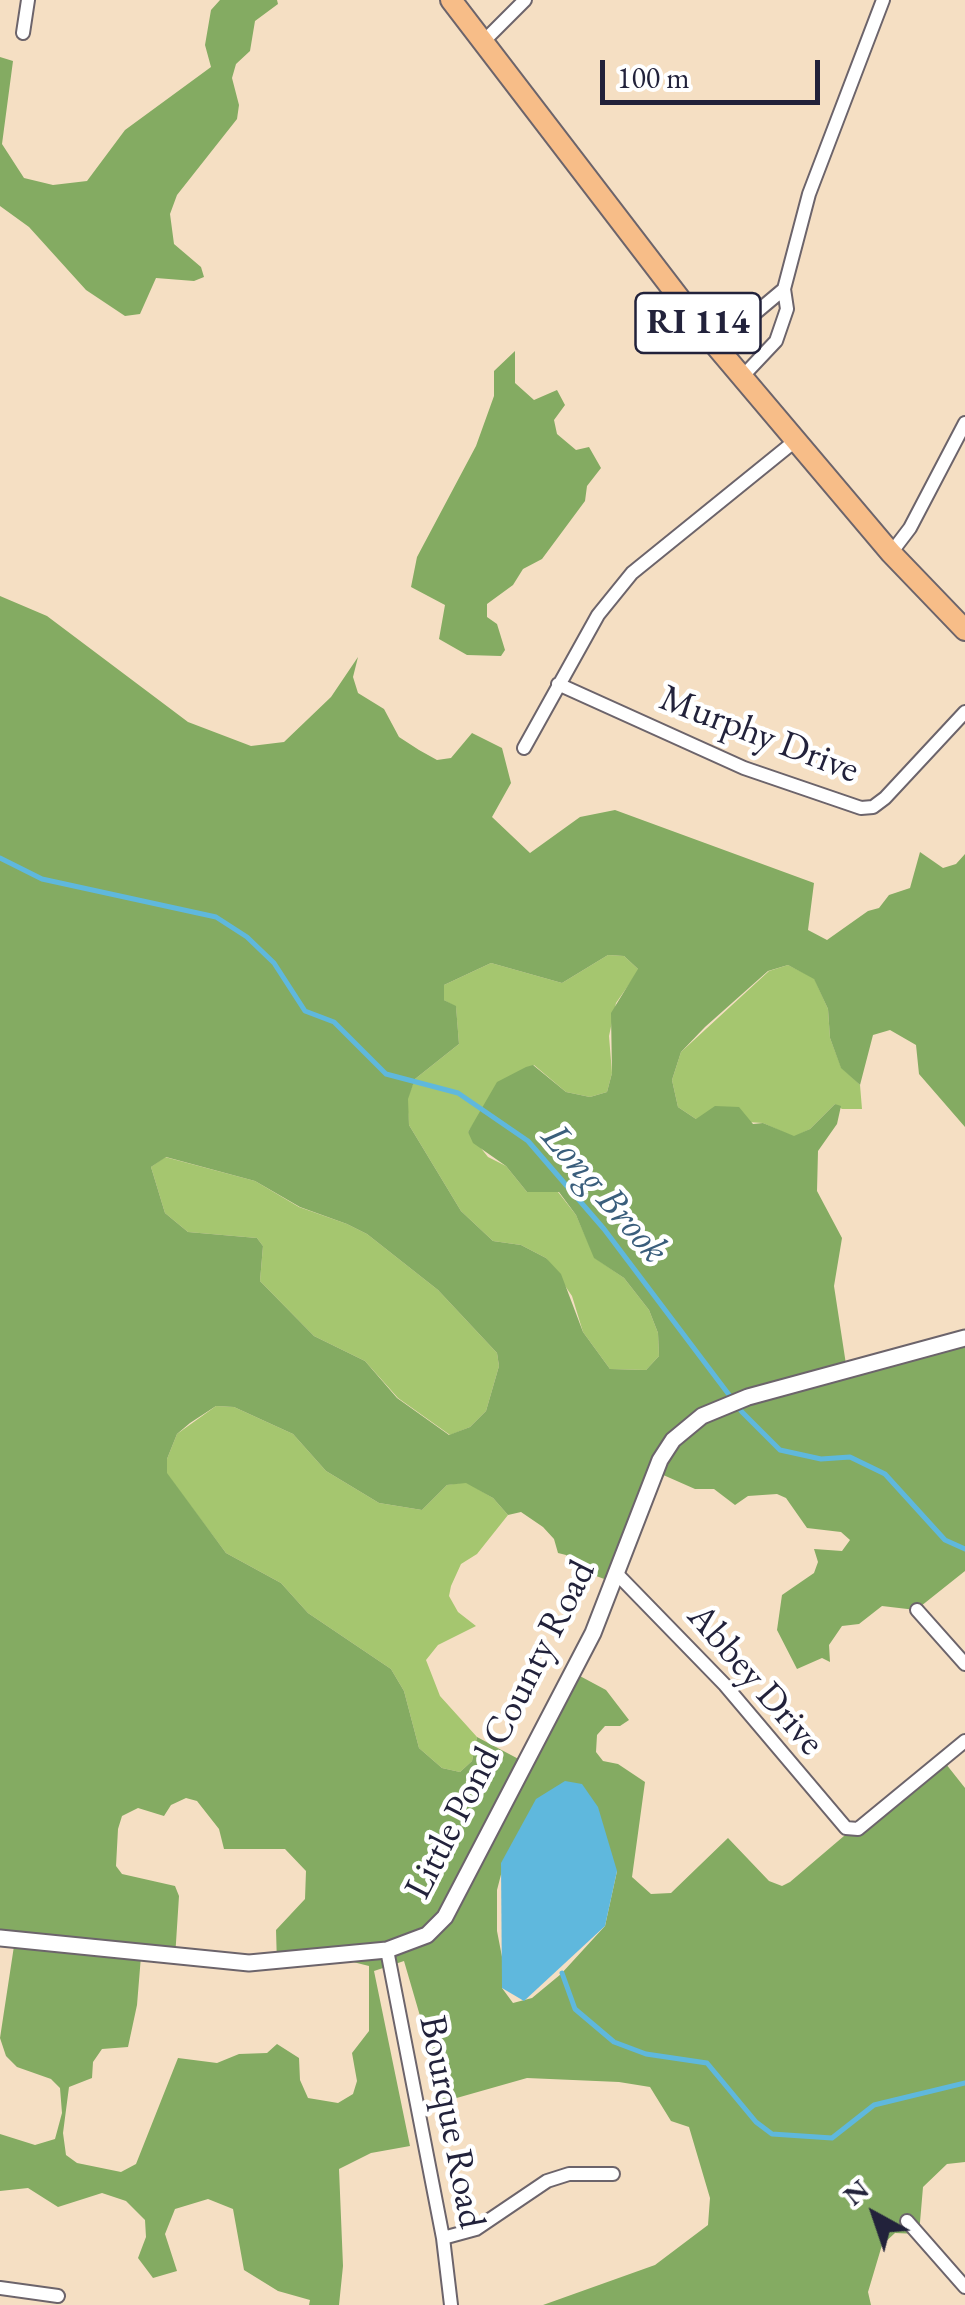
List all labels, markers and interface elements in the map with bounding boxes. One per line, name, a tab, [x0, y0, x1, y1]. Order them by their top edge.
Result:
scale bar	[605, 40, 825, 102]
text: 100 m	[617, 58, 690, 97]
road number: RI 114	[636, 293, 760, 353]
street label: Murphy Drive	[653, 676, 865, 794]
water label: Long Brook	[530, 1114, 678, 1274]
street label: Little Pond County Road	[396, 1553, 606, 1907]
street label: Abbey Drive	[677, 1595, 833, 1765]
street label: Bourque Road	[408, 2012, 494, 2232]
north arrow	[825, 2165, 925, 2265]
text: N	[835, 2171, 876, 2213]

